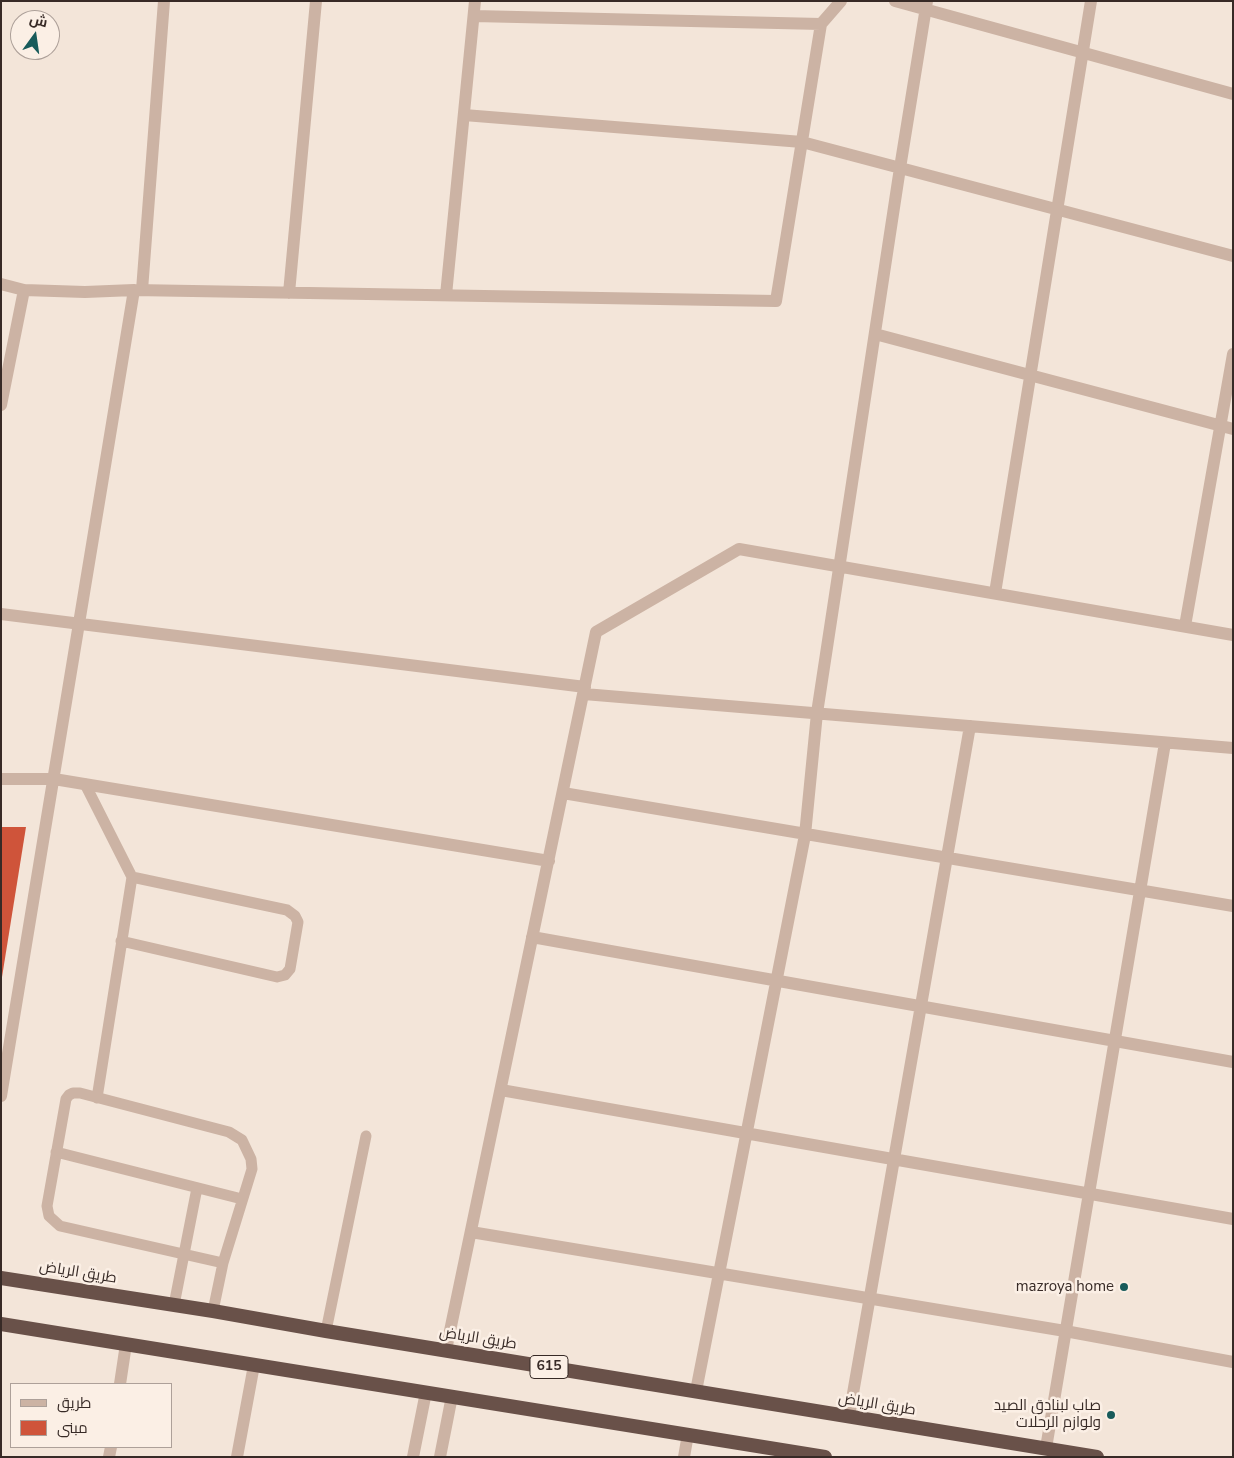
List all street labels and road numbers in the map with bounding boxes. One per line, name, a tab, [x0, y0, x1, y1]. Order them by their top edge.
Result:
street label: طريق الرياض	[38, 1258, 118, 1288]
street label: طريق الرياض	[438, 1324, 518, 1354]
road number: 615	[530, 1355, 568, 1378]
street label: طريق الرياض	[837, 1390, 917, 1420]

